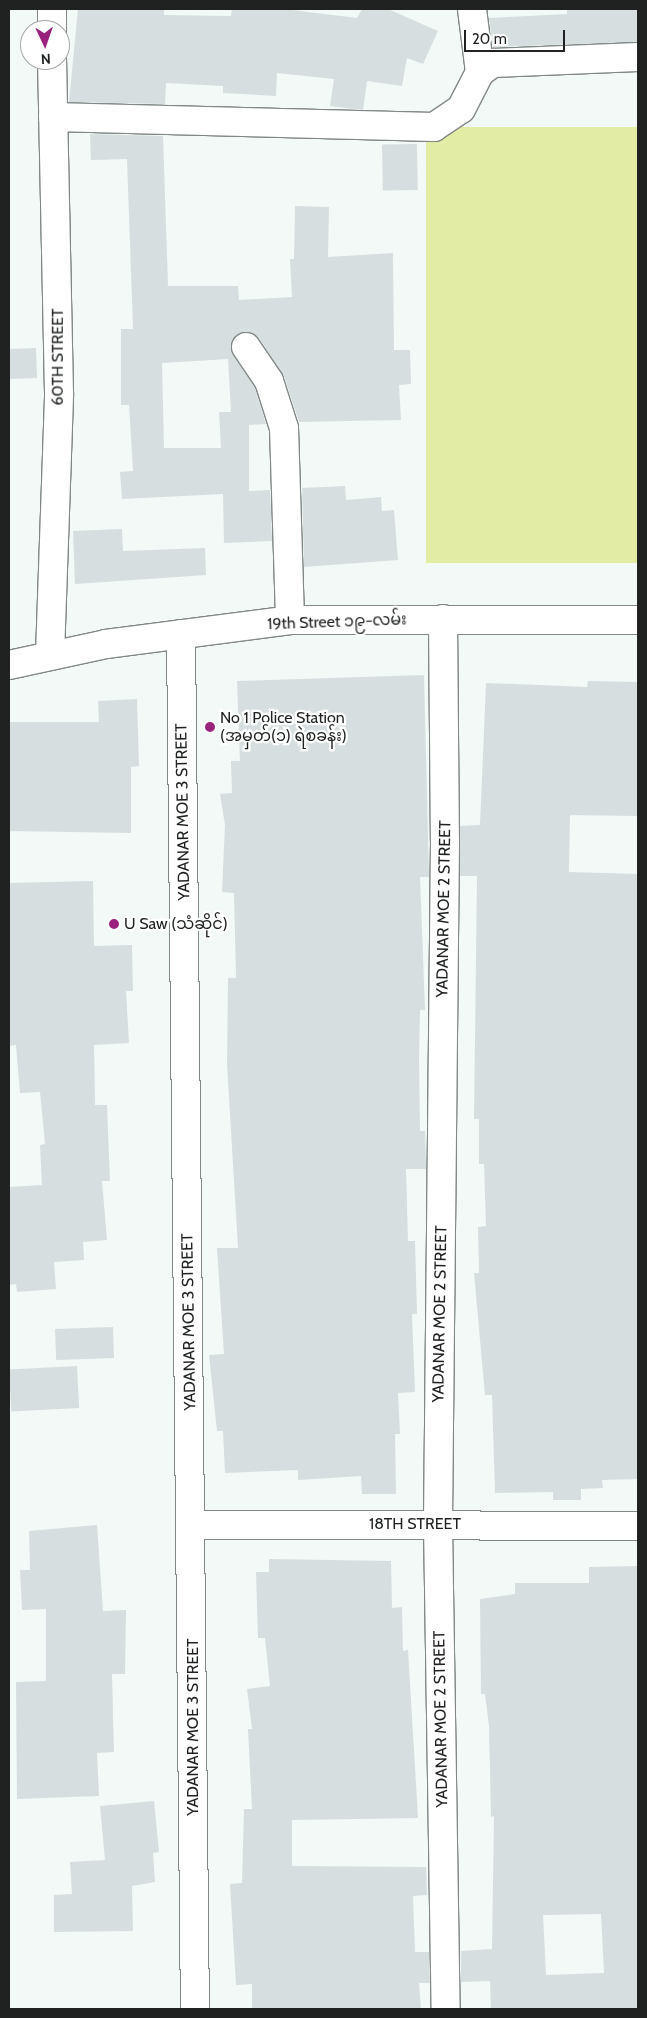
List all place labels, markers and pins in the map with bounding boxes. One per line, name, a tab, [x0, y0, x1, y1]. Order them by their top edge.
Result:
place label: No 1 Police Station (အမှတ်(၁) ရဲစခန်း)	[220, 708, 347, 746]
marker: No 1 Police Station (အမှတ်(၁) ရဲစခန်း)	[204, 721, 216, 733]
place label: U Saw (သံဆိုင်)	[124, 914, 228, 934]
marker: U Saw (သံဆိုင်)	[108, 918, 120, 930]

